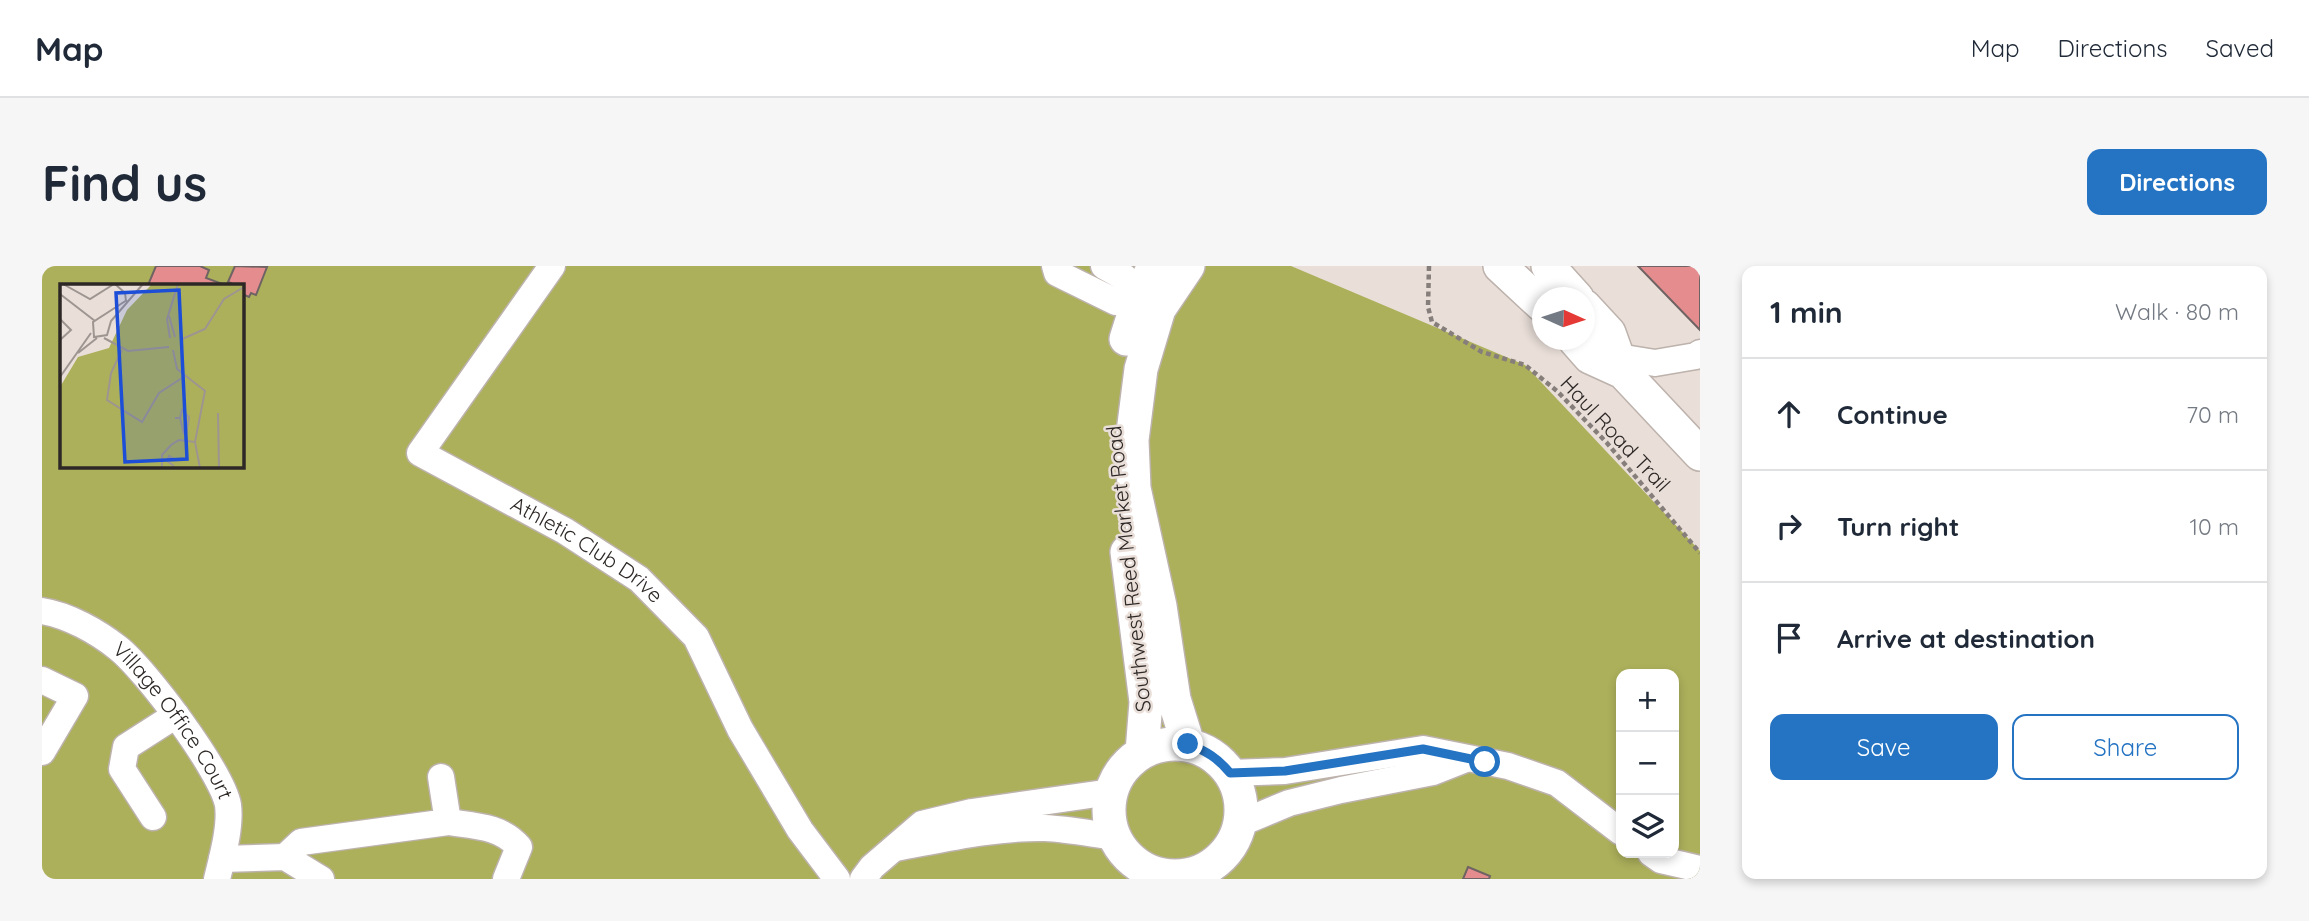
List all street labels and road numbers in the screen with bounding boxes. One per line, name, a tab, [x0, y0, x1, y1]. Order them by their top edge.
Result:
street label: Haul Road Trail	[1555, 370, 1676, 497]
street label: Southwest Reed Market Road	[1100, 425, 1156, 714]
street label: Athletic Club Drive	[507, 490, 669, 608]
street label: Village Office Court	[108, 635, 239, 803]

